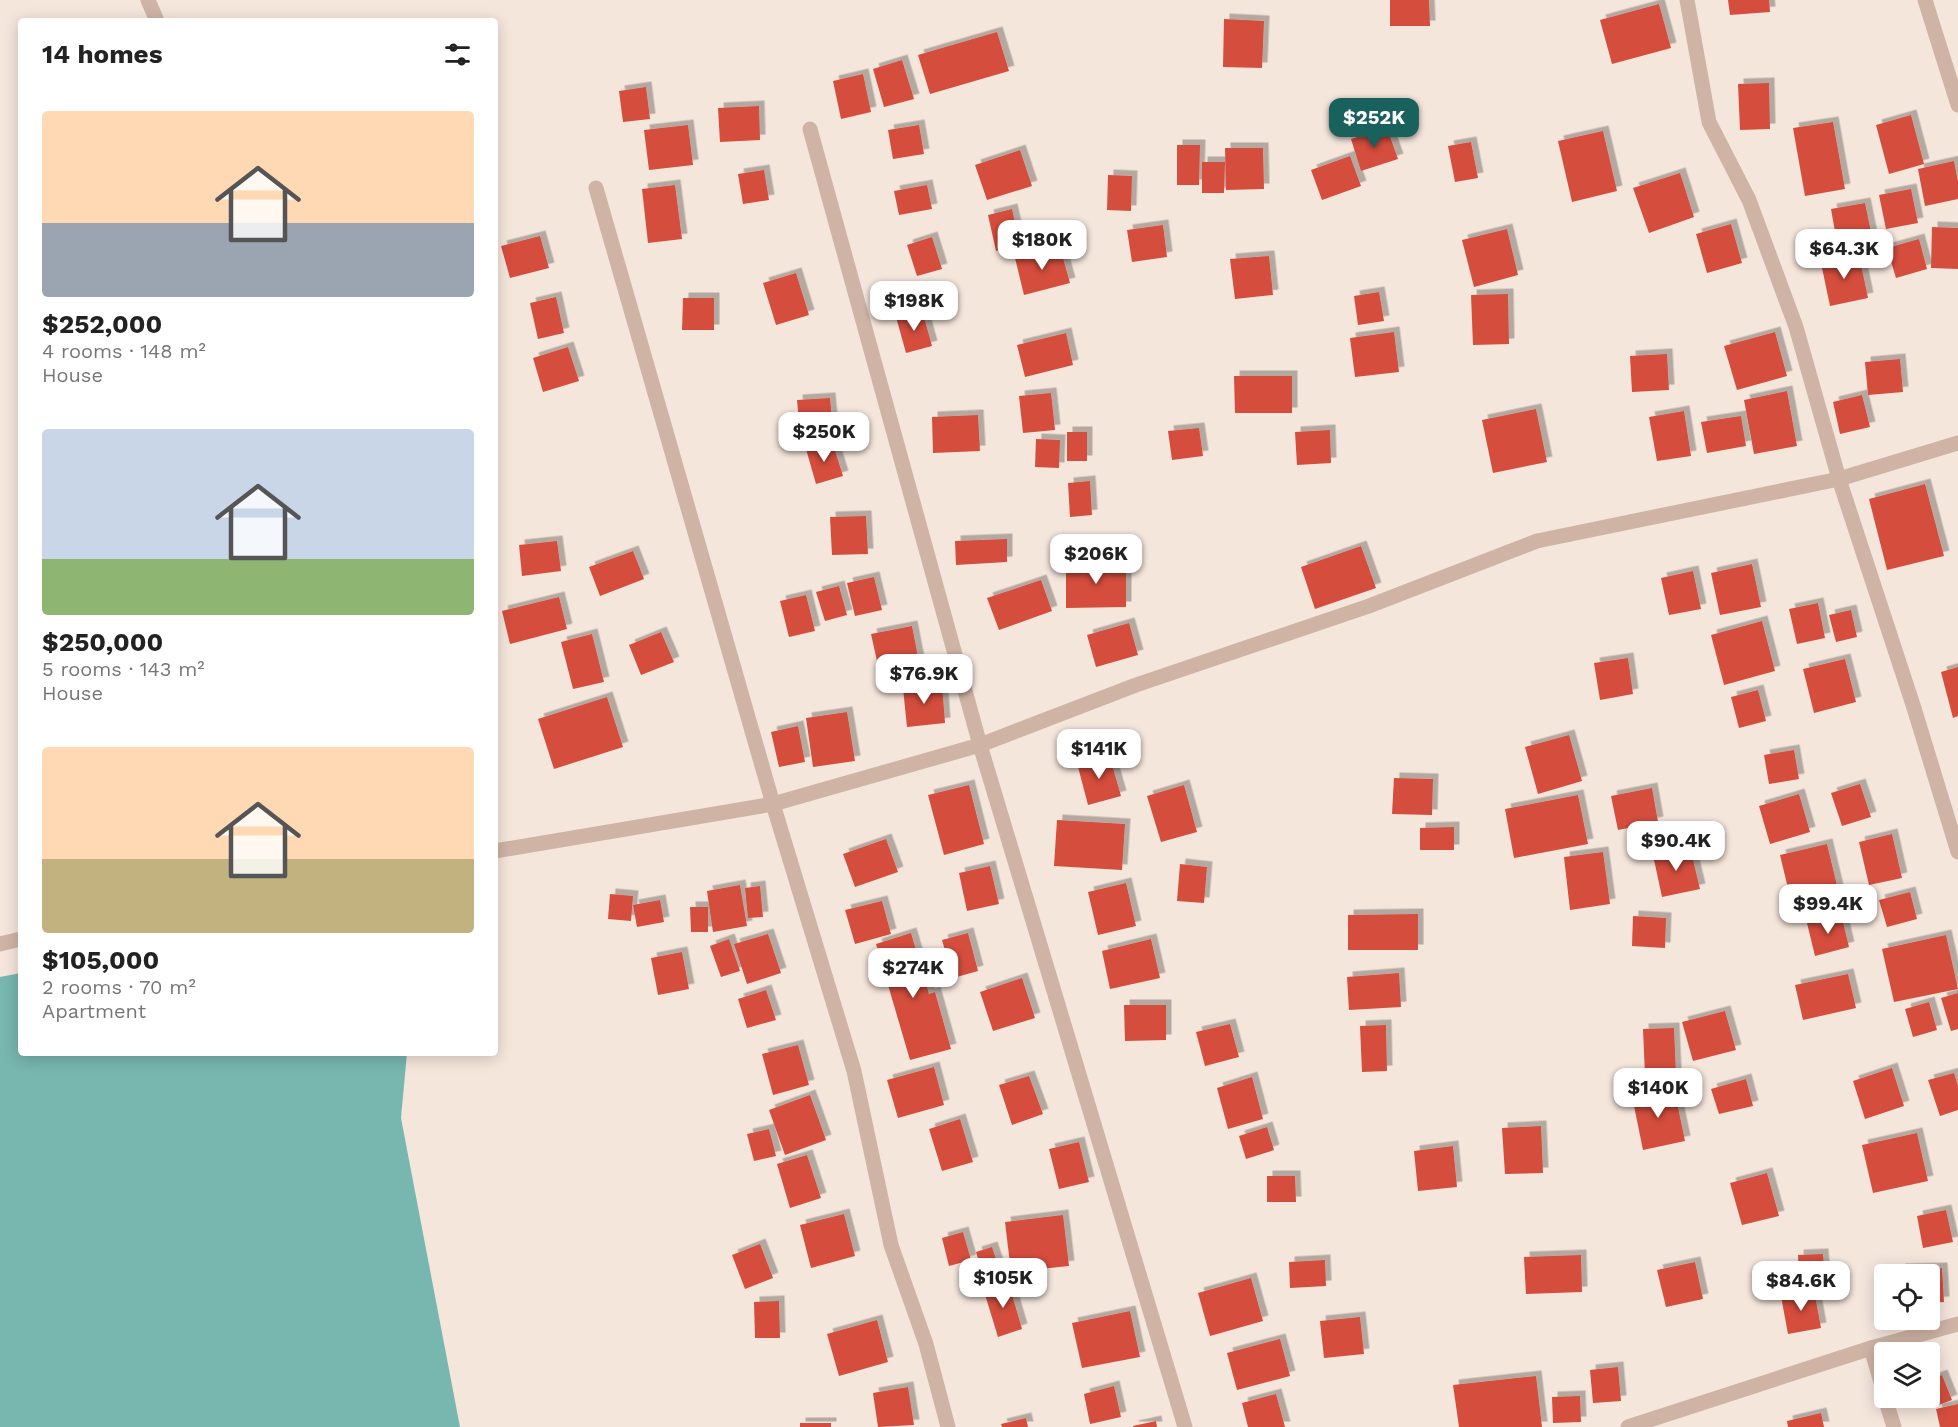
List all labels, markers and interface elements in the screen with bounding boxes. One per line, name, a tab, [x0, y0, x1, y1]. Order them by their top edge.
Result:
icon: filters	[441, 38, 474, 71]
text: 14 homes	[42, 39, 163, 69]
pin: $252K	[1332, 98, 1416, 149]
text: $252K	[1343, 105, 1405, 129]
icon: home	[204, 150, 312, 258]
pin: $180K	[1000, 220, 1084, 271]
text: $180K	[1012, 227, 1072, 251]
pin: $64.3K	[1795, 229, 1893, 280]
text: $64.3K	[1809, 236, 1879, 260]
pin: $198K	[872, 281, 956, 332]
text: $198K	[884, 288, 944, 312]
text: $252,000	[42, 309, 162, 339]
text: 4 rooms · 148 m²	[42, 339, 206, 363]
text: House	[42, 363, 103, 387]
pin: $250K	[782, 412, 866, 463]
text: $250K	[792, 419, 856, 443]
icon: home	[204, 468, 312, 576]
pin: $206K	[1054, 534, 1138, 585]
text: $206K	[1064, 541, 1128, 565]
text: $250,000	[42, 627, 163, 657]
pin: $76.9K	[875, 654, 973, 705]
text: 5 rooms · 143 m²	[42, 657, 205, 681]
text: $76.9K	[890, 661, 958, 685]
text: House	[42, 681, 103, 705]
pin: $141K	[1057, 729, 1141, 780]
text: $141K	[1071, 736, 1127, 760]
icon: home	[204, 786, 312, 894]
pin: $90.4K	[1627, 821, 1725, 872]
text: $90.4K	[1641, 828, 1711, 852]
pin: $99.4K	[1779, 884, 1877, 935]
text: $99.4K	[1793, 891, 1863, 915]
text: $105,000	[42, 945, 159, 975]
pin: $274K	[871, 948, 955, 999]
text: $274K	[882, 955, 944, 979]
text: 2 rooms · 70 m²	[42, 975, 196, 999]
text: Apartment	[42, 999, 146, 1023]
pin: $140K	[1616, 1068, 1700, 1119]
text: $140K	[1627, 1075, 1689, 1099]
pin: $105K	[961, 1258, 1045, 1309]
pin: $84.6K	[1752, 1261, 1850, 1312]
map controls	[1874, 1264, 1940, 1408]
button: locate	[1874, 1264, 1940, 1330]
text: $105K	[973, 1265, 1033, 1289]
text: $84.6K	[1766, 1268, 1836, 1292]
button: layers	[1874, 1342, 1940, 1408]

